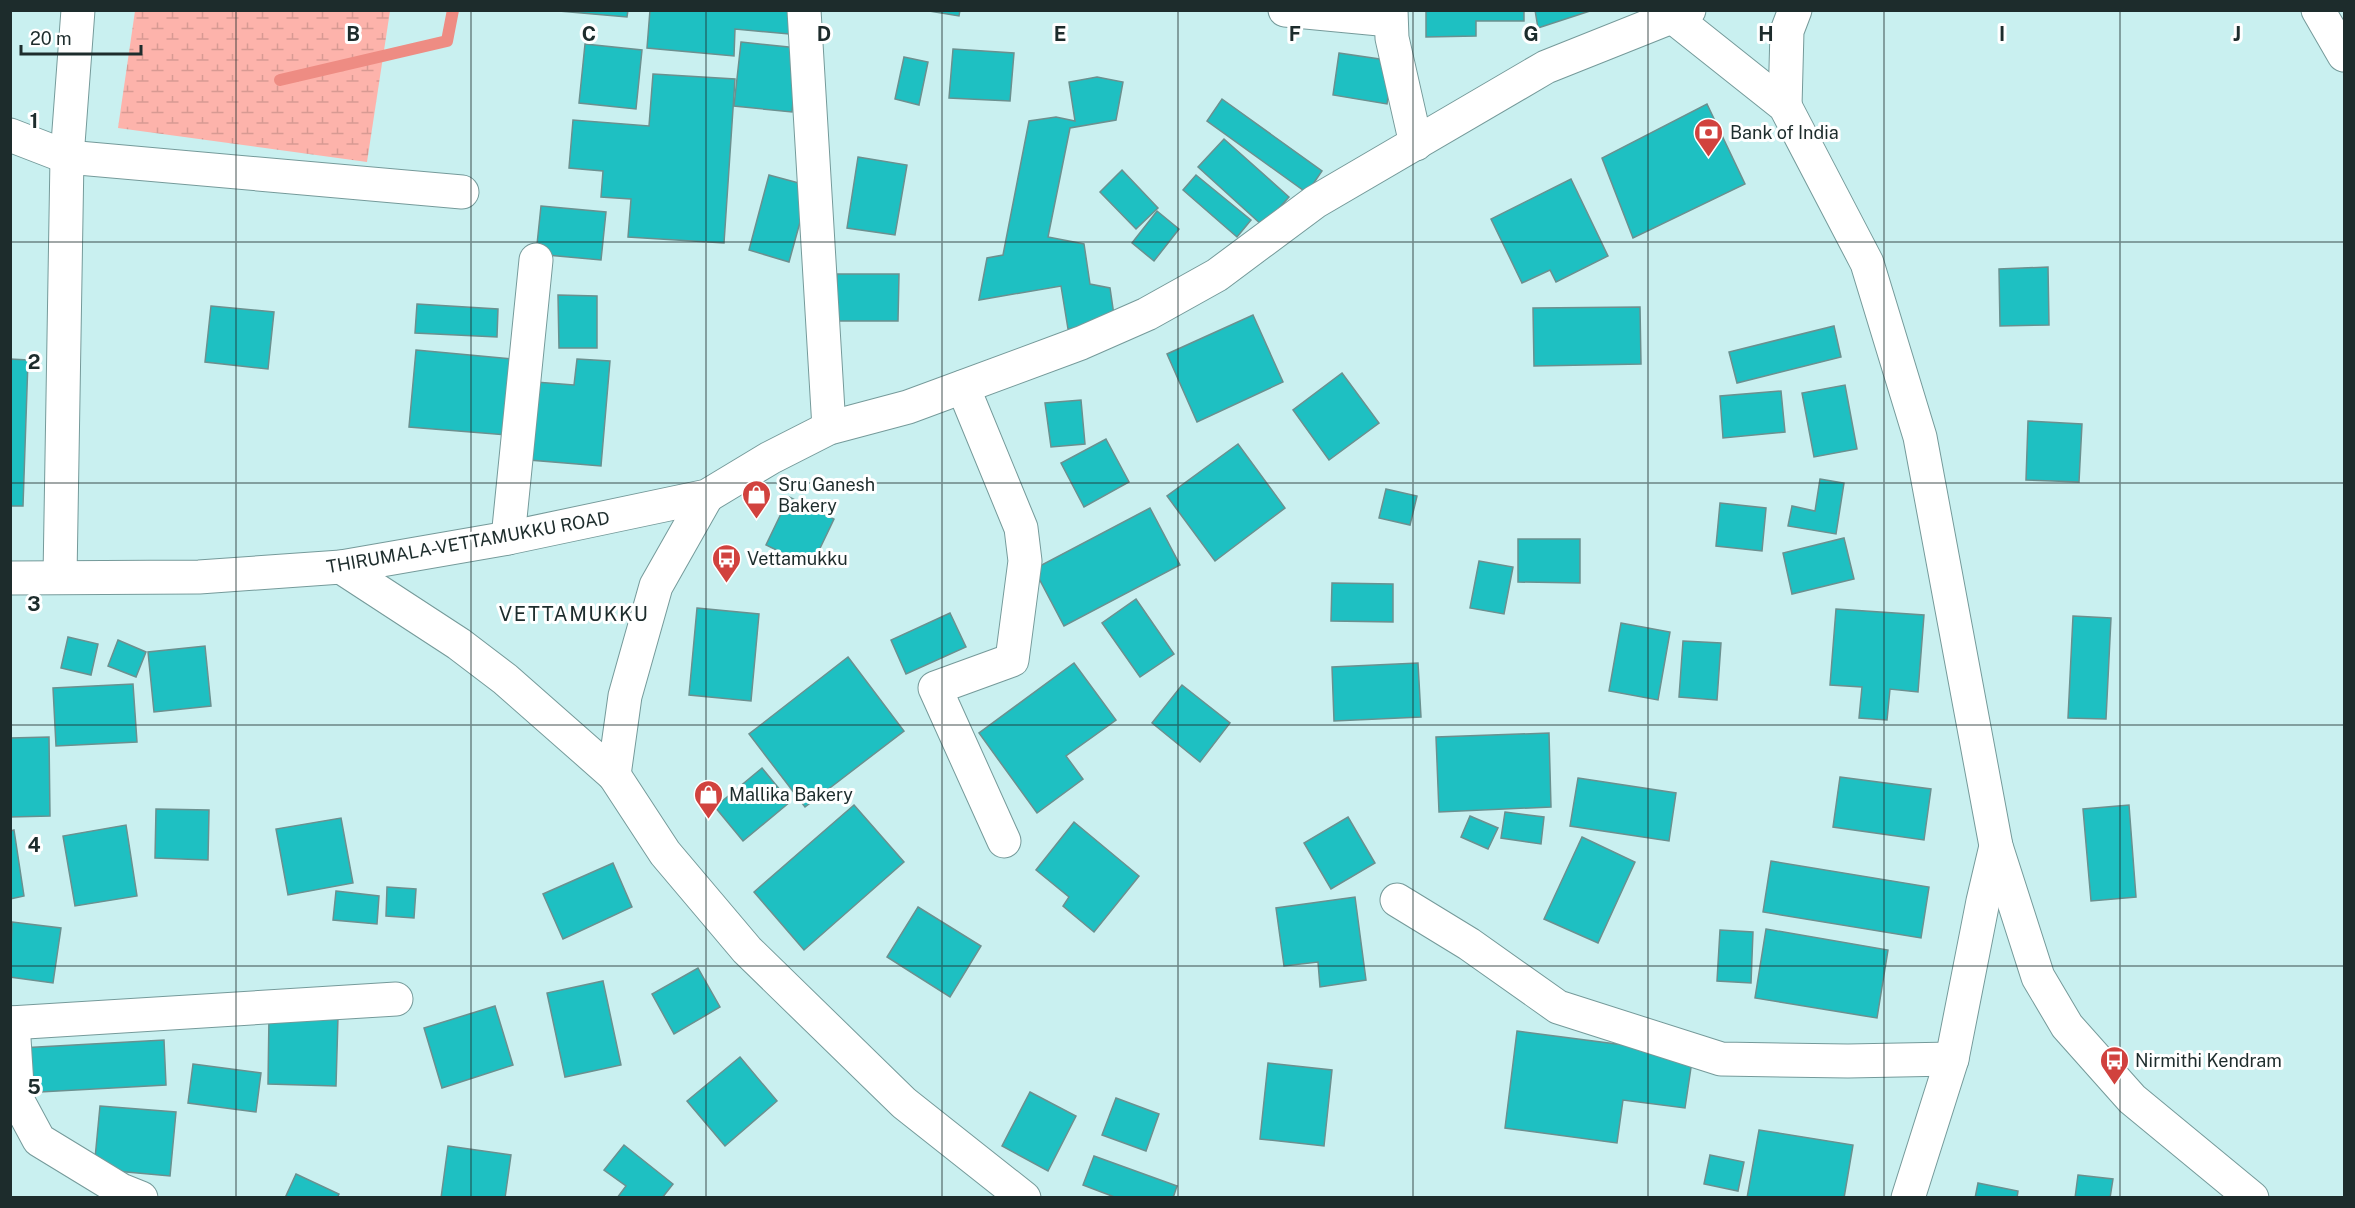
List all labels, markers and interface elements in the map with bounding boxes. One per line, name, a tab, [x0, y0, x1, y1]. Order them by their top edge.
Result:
scale bar	[21, 18, 141, 56]
text: B	[346, 22, 360, 46]
text: C	[582, 22, 596, 46]
text: D	[817, 22, 831, 46]
text: E	[1054, 22, 1066, 46]
text: F	[1289, 22, 1301, 46]
text: G	[1523, 22, 1539, 46]
text: H	[1758, 22, 1774, 46]
text: I	[1999, 22, 2005, 46]
text: J	[2233, 22, 2241, 46]
text: 20 m	[30, 28, 72, 49]
text: 1	[30, 109, 38, 133]
bank icon: Bank of India	[1693, 116, 1725, 158]
place label: Bank of India	[1730, 122, 1839, 143]
text: 2	[28, 350, 40, 374]
place label: Sru Ganesh Bakery	[778, 474, 875, 516]
shop icon: Sru Ganesh Bakery	[741, 478, 773, 520]
street label: THIRUMALA-VETTAMUKKU ROAD	[325, 507, 611, 577]
bus stop icon: Vettamukku	[710, 542, 742, 584]
place label: Vettamukku	[747, 548, 848, 569]
text: 3	[27, 592, 41, 616]
district label: VETTAMUKKU	[499, 602, 649, 626]
shop icon: Mallika Bakery	[692, 778, 724, 820]
place label: Mallika Bakery	[729, 784, 853, 805]
text: 4	[27, 833, 41, 857]
bus stop icon: Nirmithi Kendram	[2098, 1044, 2130, 1086]
place label: Nirmithi Kendram	[2135, 1050, 2282, 1071]
text: 5	[27, 1075, 41, 1099]

